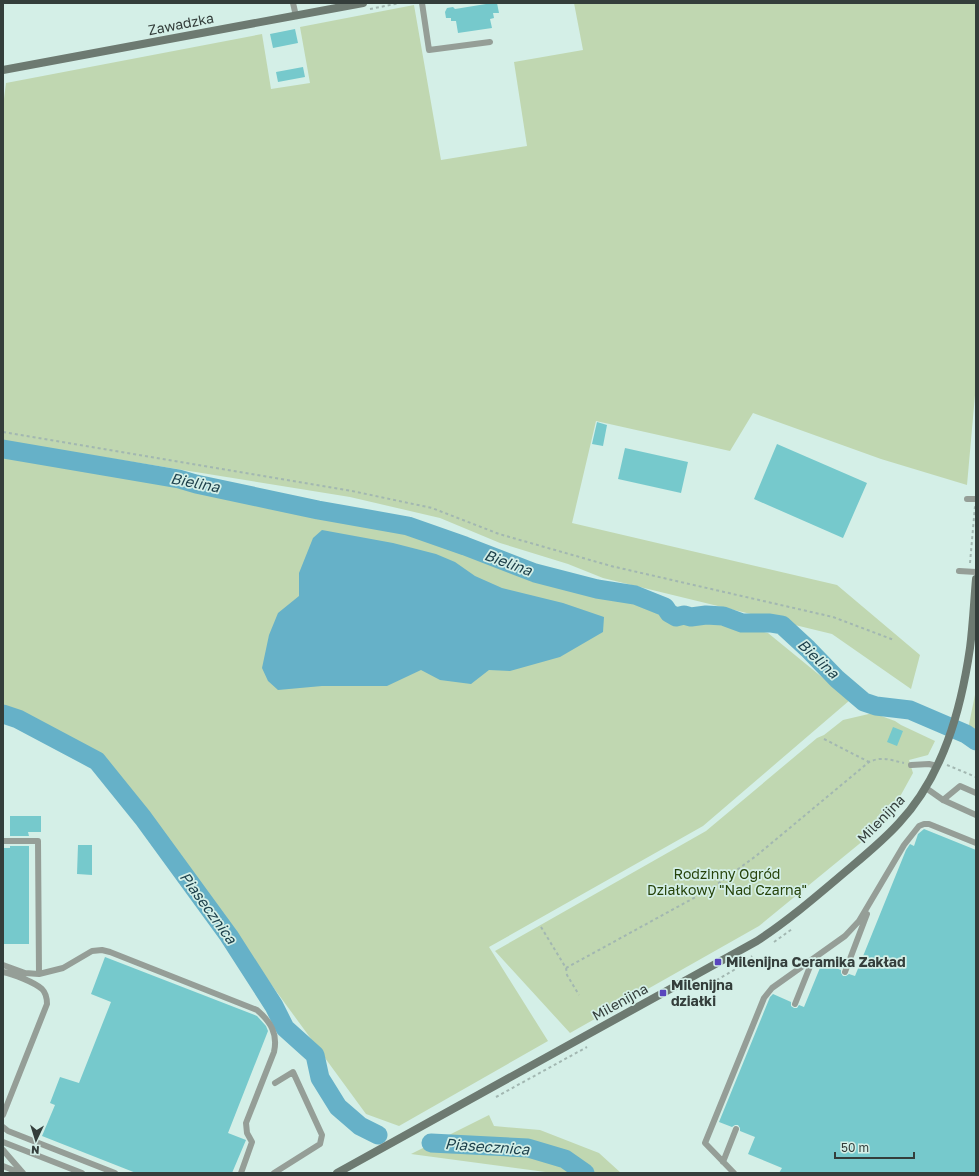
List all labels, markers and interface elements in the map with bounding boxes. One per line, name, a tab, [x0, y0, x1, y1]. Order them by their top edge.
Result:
street label: Zawadzka	[147, 9, 215, 38]
water label: Bielina	[169, 468, 222, 496]
water label: Bielina	[482, 545, 535, 579]
water label: Bielina	[795, 635, 843, 682]
street label: Milenijna	[853, 791, 908, 846]
park label: Rodzinny Ogród Działkowy "Nad Czarną"	[647, 865, 807, 898]
water label: Piasecznica	[177, 868, 241, 947]
place label: Milenijna Ceramika Zakład	[726, 953, 906, 970]
marker: Milenijna Ceramika Zakład	[713, 957, 723, 967]
place label: Milenijna działki	[671, 976, 733, 1009]
street label: Milenijna	[589, 979, 651, 1024]
marker: Milenijna działki	[658, 988, 668, 998]
north arrow	[16, 1120, 56, 1160]
water label: Piasecznica	[444, 1134, 530, 1158]
scale bar	[835, 1134, 914, 1160]
text: 50 m	[841, 1140, 869, 1155]
text: N	[31, 1144, 40, 1157]

